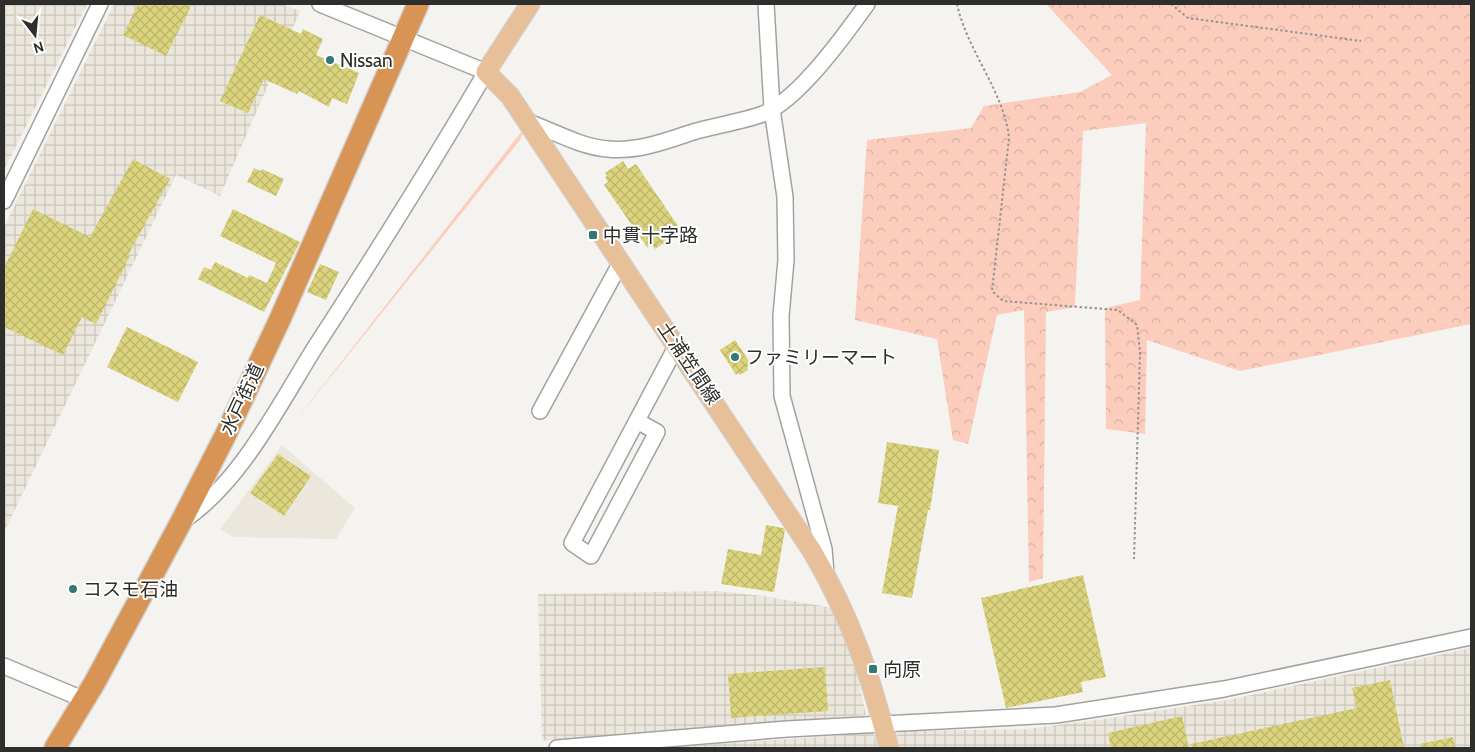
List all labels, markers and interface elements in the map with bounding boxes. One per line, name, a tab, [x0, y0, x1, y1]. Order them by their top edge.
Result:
north arrow	[10, 10, 60, 60]
text: N	[31, 37, 46, 58]
place label: Nissan	[340, 49, 393, 72]
marker: Nissan	[324, 54, 336, 66]
place label: 中貫十字路	[603, 224, 698, 247]
marker: 中貫十字路	[587, 229, 599, 241]
street label: 土浦笠間線	[653, 317, 725, 409]
place label: ファミリーマート	[745, 346, 897, 369]
marker: ファミリーマート	[729, 351, 741, 363]
street label: 水戸街道	[216, 360, 268, 438]
place label: コスモ石油	[83, 578, 178, 601]
marker: コスモ石油	[67, 583, 79, 595]
place label: 向原	[883, 658, 921, 681]
marker: 向原	[867, 663, 879, 675]

